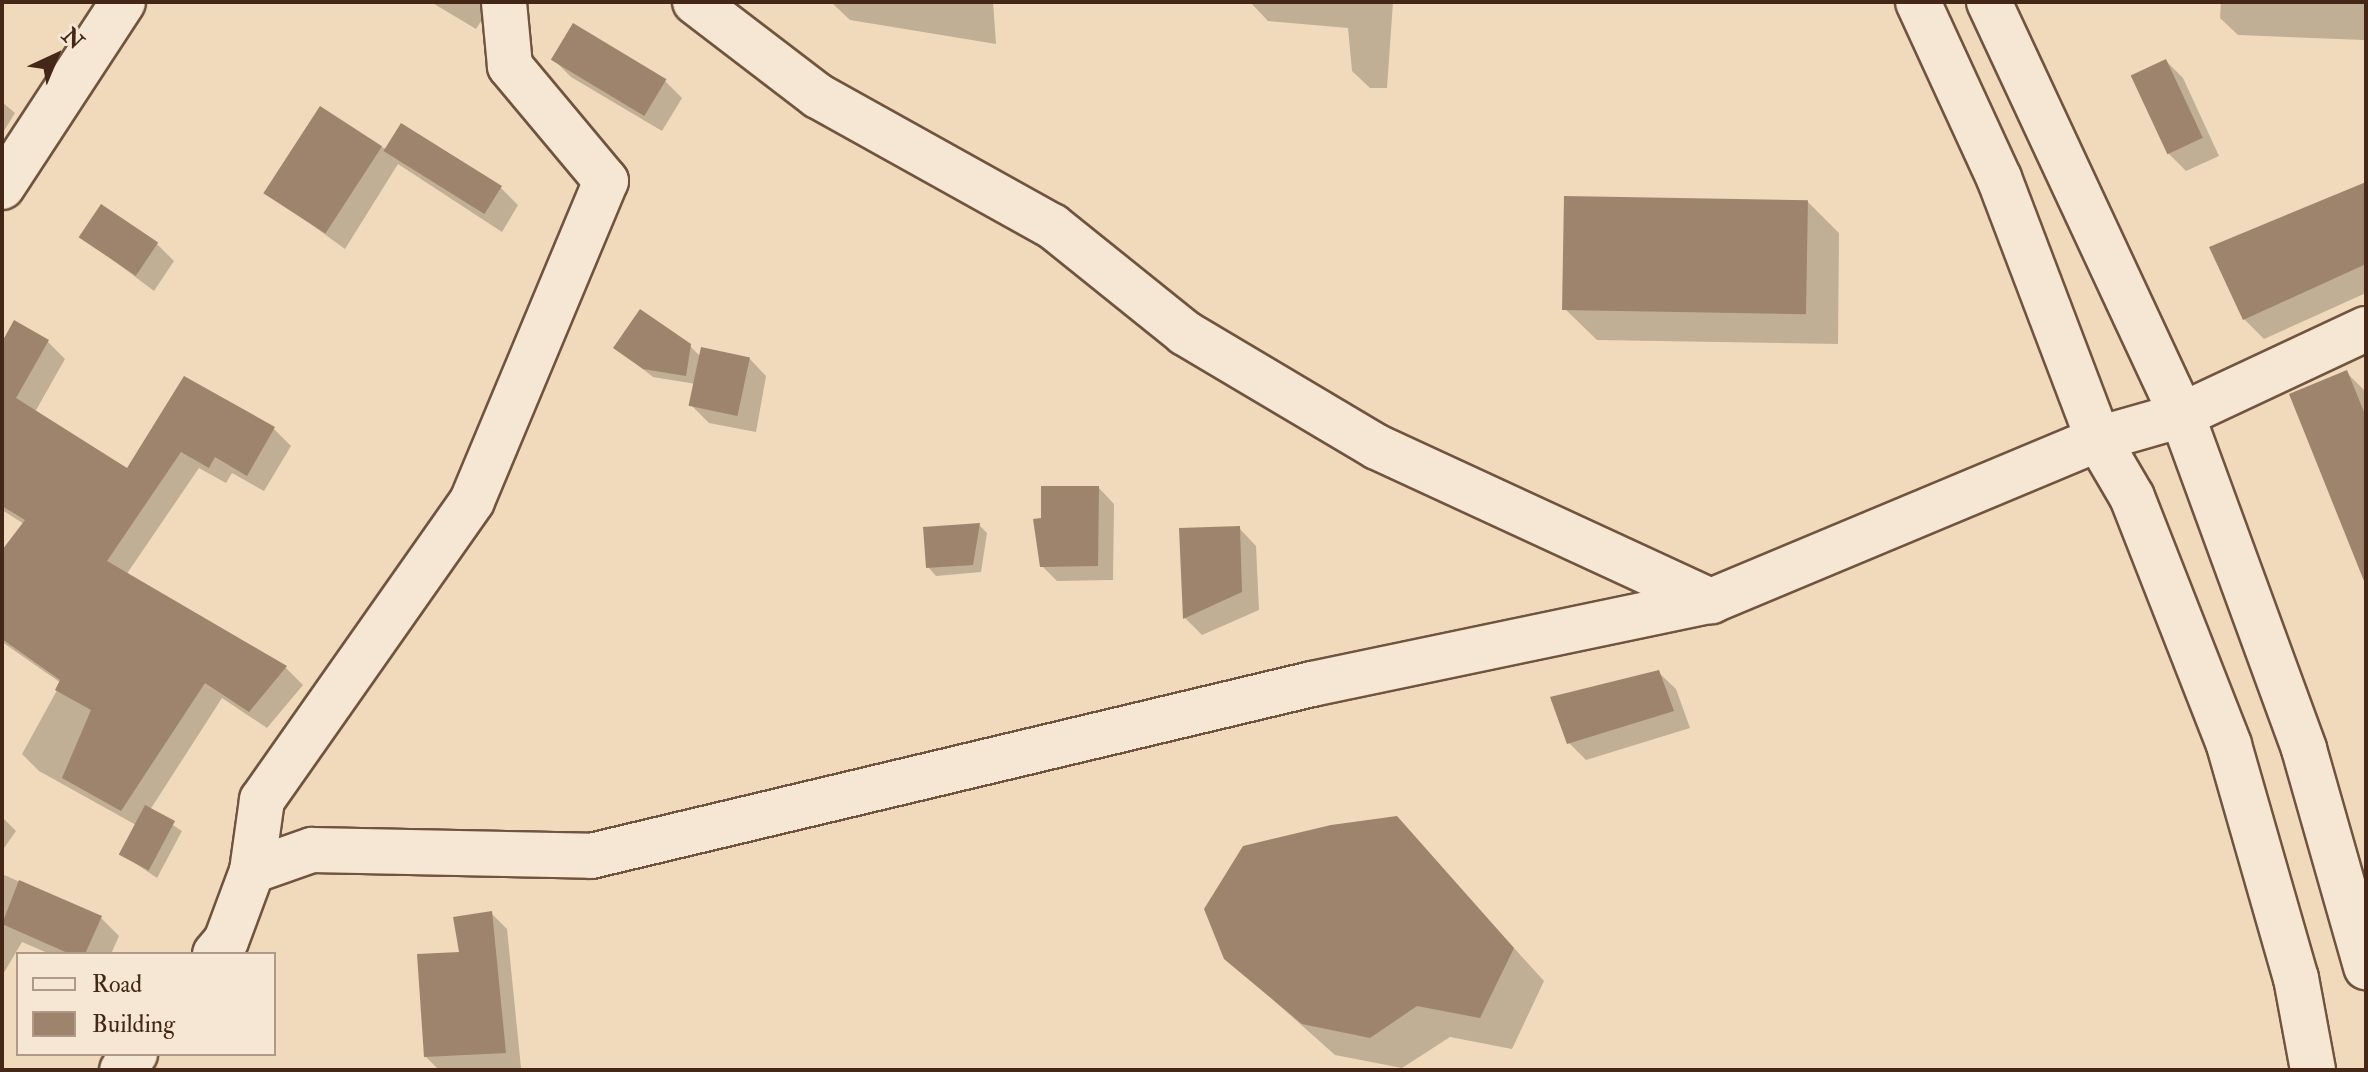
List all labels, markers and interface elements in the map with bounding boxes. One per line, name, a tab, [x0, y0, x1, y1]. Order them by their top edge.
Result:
north arrow	[16, 16, 96, 96]
text: N	[56, 22, 89, 56]
legend	[16, 952, 276, 1056]
text: Road	[92, 969, 142, 1000]
text: Building	[92, 1009, 175, 1040]

